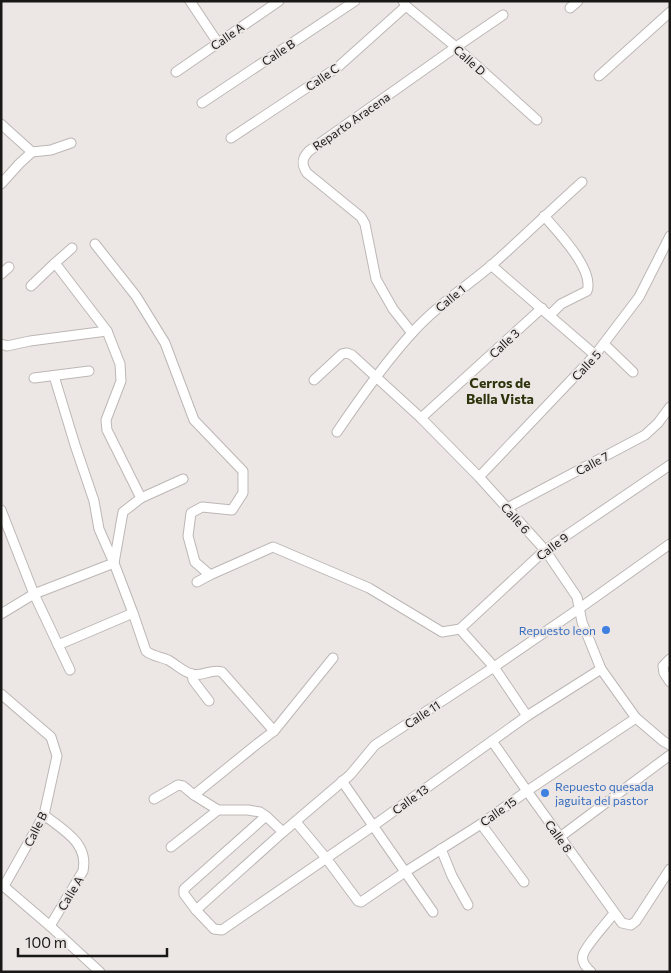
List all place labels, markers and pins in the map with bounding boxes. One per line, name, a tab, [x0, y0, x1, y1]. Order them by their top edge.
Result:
place label: Repuesto leon	[519, 623, 596, 637]
marker: Repuesto leon	[600, 624, 612, 636]
place label: Repuesto quesada jaguita del pastor	[555, 779, 654, 807]
marker: Repuesto quesada jaguita del pastor	[539, 787, 551, 799]

